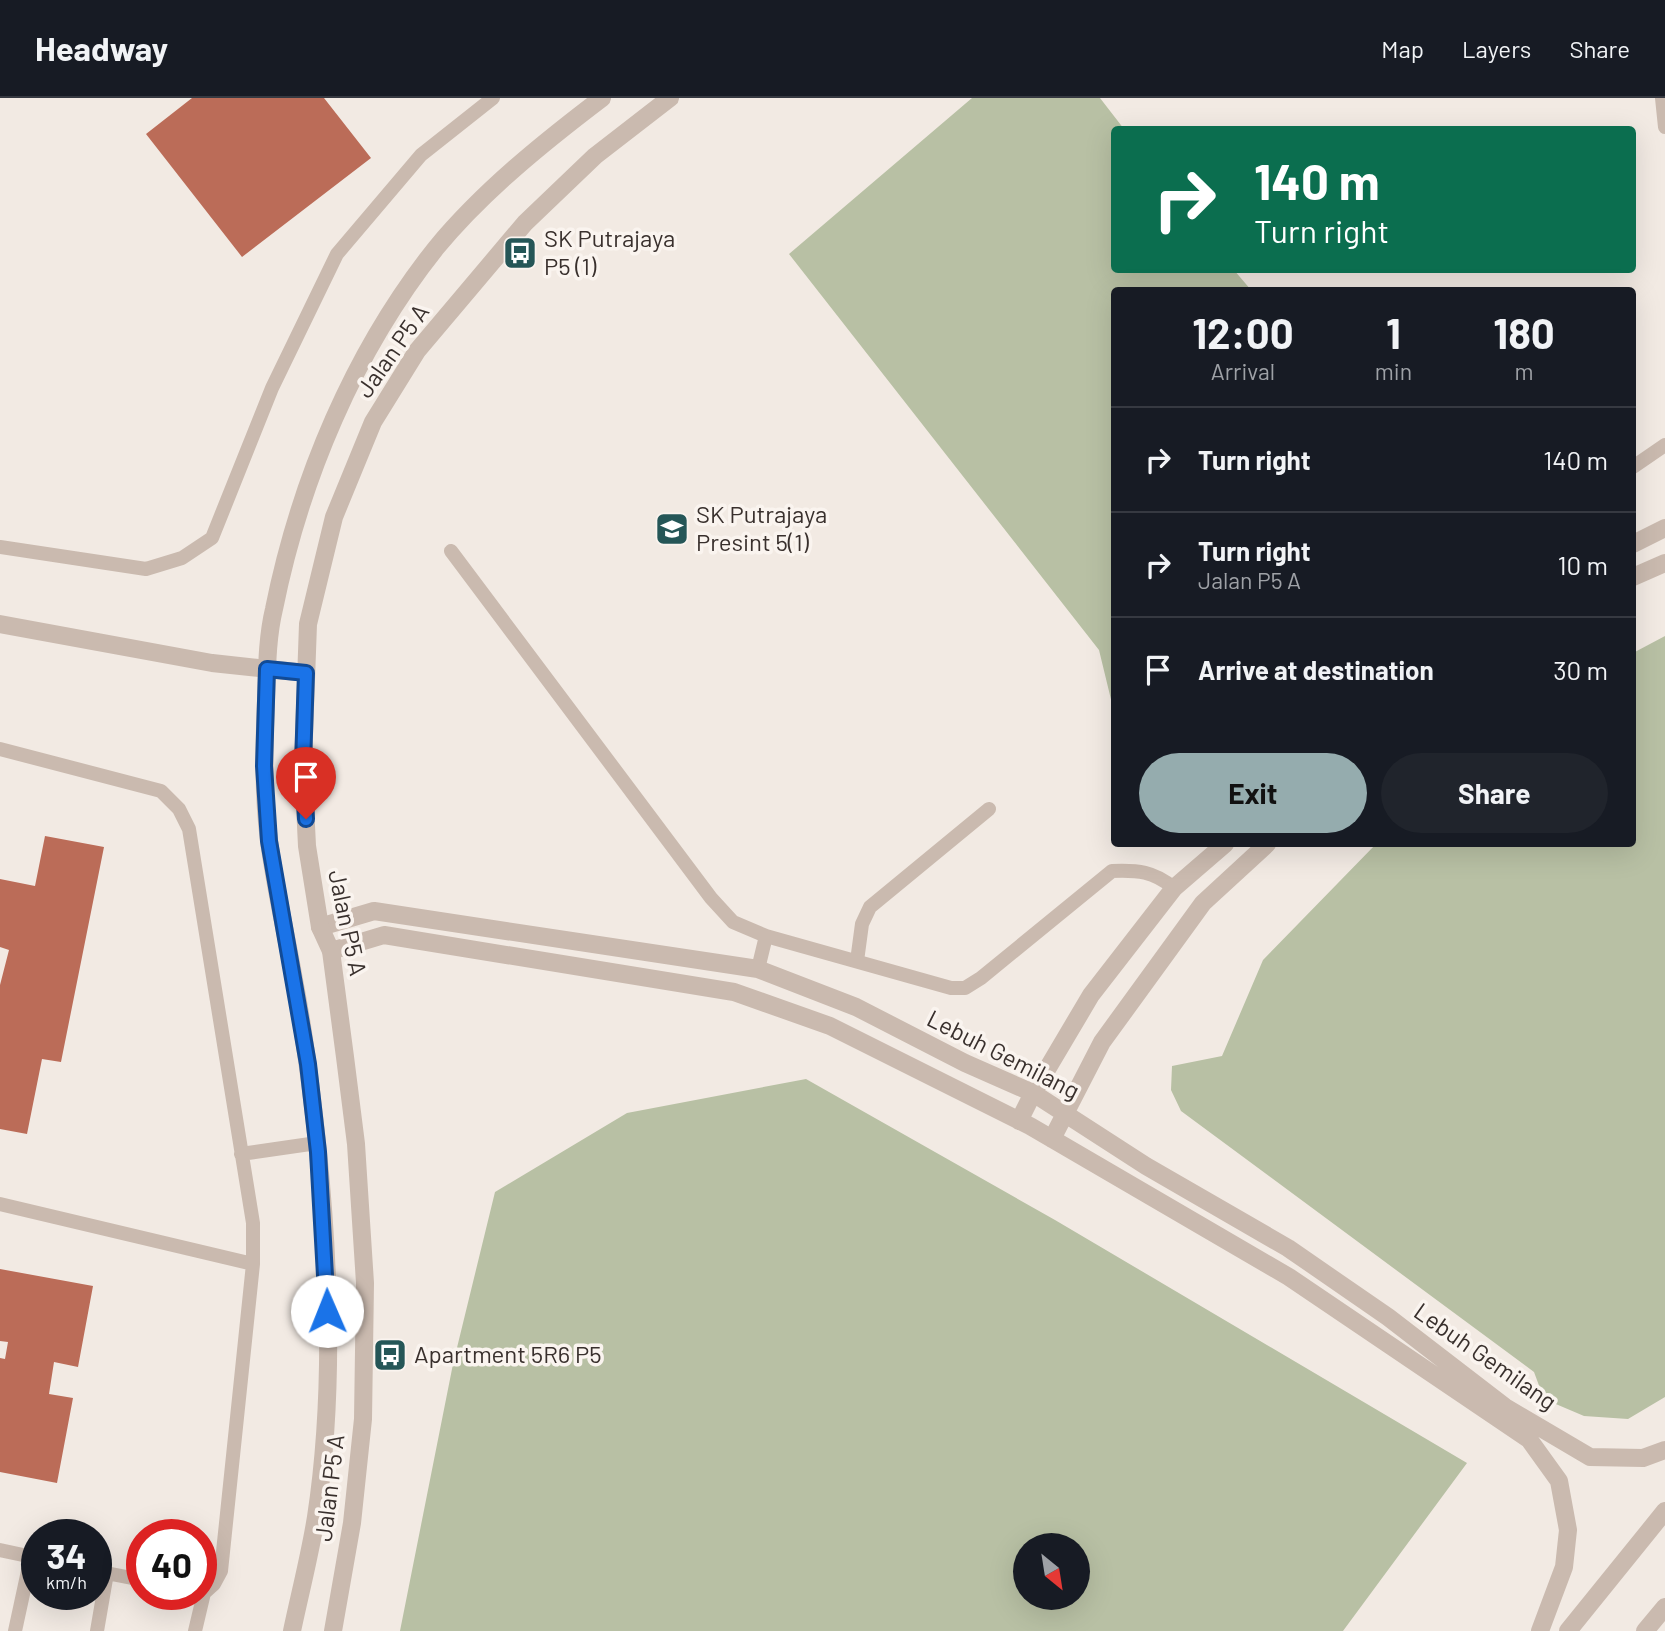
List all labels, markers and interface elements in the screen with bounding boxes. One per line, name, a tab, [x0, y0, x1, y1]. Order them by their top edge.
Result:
text: Headway	[35, 28, 168, 68]
text: Map	[1381, 34, 1424, 63]
text: Layers	[1462, 34, 1531, 63]
text: Share	[1569, 34, 1630, 63]
text: 140 m	[1254, 151, 1380, 210]
icon: right	[1139, 154, 1230, 245]
text: Turn right	[1254, 211, 1389, 249]
place label: SK Putrajaya P5 (1)	[544, 223, 675, 280]
bus stop icon: SK Putrajaya P5 (1)	[501, 234, 539, 272]
street label: Jalan P5 A	[349, 298, 434, 403]
text: 12:00	[1192, 307, 1294, 357]
text: 1	[1386, 307, 1401, 357]
text: 180	[1493, 307, 1555, 357]
text: Arrival	[1211, 357, 1275, 385]
text: min	[1375, 357, 1412, 385]
text: m	[1515, 357, 1534, 385]
icon: right	[1139, 441, 1177, 479]
text: Turn right	[1198, 444, 1311, 475]
text: 140 m	[1543, 444, 1608, 475]
place label: SK Putrajaya Presint 5(1)	[696, 499, 827, 556]
school or university icon: SK Putrajaya Presint 5(1)	[653, 510, 691, 548]
text: Turn right	[1198, 535, 1311, 566]
icon: right	[1139, 546, 1177, 584]
text: 10 m	[1558, 549, 1608, 580]
text: Jalan P5 A	[1198, 566, 1301, 594]
icon: arrive	[1139, 651, 1177, 689]
text: Arrive at destination	[1198, 654, 1434, 685]
text: 30 m	[1553, 654, 1608, 685]
pin	[276, 747, 336, 819]
button: Exit	[1139, 753, 1367, 833]
button: Share	[1381, 753, 1608, 833]
icon: arrive	[287, 758, 325, 796]
street label: Jalan P5 A	[323, 867, 374, 978]
street label: Lebuh Gemilang	[923, 1003, 1085, 1105]
position arrow	[290, 1274, 364, 1348]
street label: Lebuh Gemilang	[1409, 1296, 1563, 1416]
bus stop icon: Apartment 5R6 P5	[371, 1336, 409, 1374]
place label: Apartment 5R6 P5	[414, 1339, 602, 1368]
street label: Jalan P5 A	[308, 1433, 349, 1543]
speed limit sign: 40	[126, 1519, 217, 1610]
north arrow	[1013, 1533, 1090, 1610]
map controls	[1013, 1533, 1090, 1610]
text: 34	[46, 1534, 87, 1576]
text: km/h	[46, 1571, 87, 1593]

